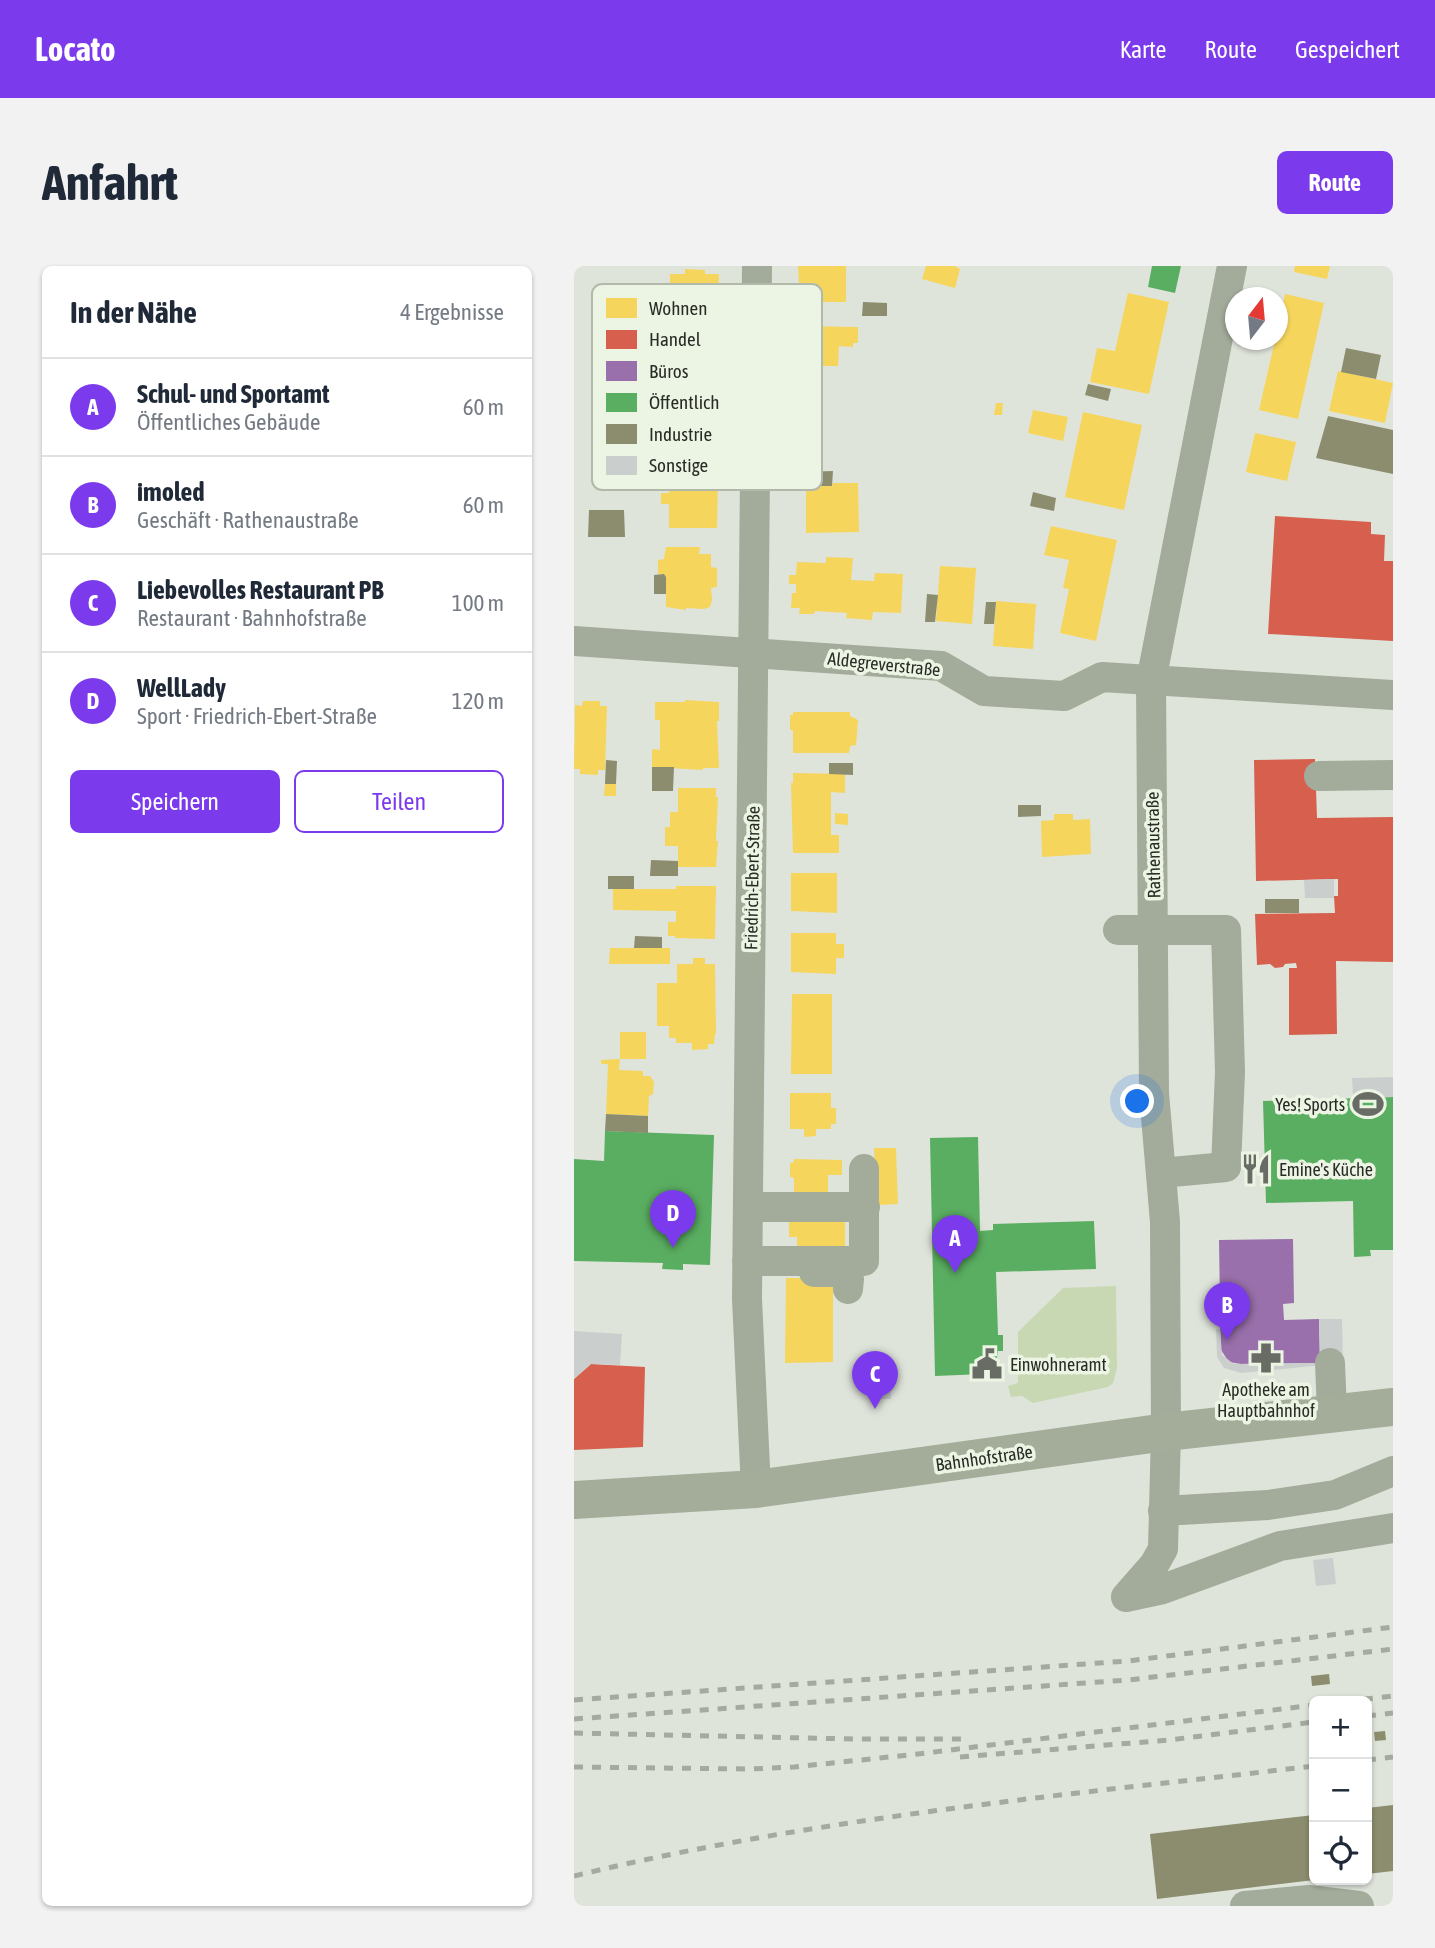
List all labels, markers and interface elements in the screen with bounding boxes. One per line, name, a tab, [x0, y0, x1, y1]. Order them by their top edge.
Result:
text: Locato	[35, 30, 116, 68]
text: Karte	[1120, 36, 1166, 63]
text: Route	[1204, 36, 1257, 63]
text: Gespeichert	[1295, 36, 1400, 63]
button: Route	[1277, 151, 1393, 214]
text: Anfahrt	[42, 154, 178, 210]
legend	[592, 284, 822, 490]
north arrow	[1225, 287, 1288, 350]
text: In der Nähe	[70, 295, 197, 329]
text: Wohnen	[649, 297, 707, 319]
text: 4 Ergebnisse	[400, 299, 504, 325]
text: Handel	[649, 328, 701, 350]
text: Büros	[649, 360, 689, 382]
text: Schul- und Sportamt	[137, 379, 329, 409]
text: Öffentlich	[649, 391, 719, 413]
text: A	[87, 394, 99, 420]
text: 60 m	[463, 394, 504, 420]
text: Öffentliches Gebäude	[137, 409, 321, 435]
text: Industrie	[649, 423, 712, 445]
text: Sonstige	[649, 454, 708, 476]
text: imoled	[137, 477, 205, 507]
text: B	[88, 492, 98, 518]
text: 60 m	[463, 492, 504, 518]
text: Geschäft · Rathenaustraße	[137, 507, 359, 533]
text: Liebevolles Restaurant PB	[137, 575, 384, 605]
text: C	[88, 590, 98, 616]
text: 100 m	[452, 590, 504, 616]
text: Restaurant · Bahnhofstraße	[137, 605, 367, 631]
street label: Aldegreverstraße	[827, 648, 941, 680]
text: WellLady	[137, 673, 226, 703]
text: D	[87, 688, 99, 714]
text: 120 m	[452, 688, 504, 714]
text: Sport · Friedrich-Ebert-Straße	[137, 703, 377, 729]
button: Speichern	[70, 770, 280, 833]
button: Teilen	[294, 770, 504, 833]
street label: Rathenaustraße	[1142, 791, 1164, 899]
street label: Friedrich-Ebert-Straße	[740, 806, 764, 950]
your location	[1120, 1084, 1154, 1118]
sports icon: Yes! Sports	[1351, 1087, 1385, 1121]
place label: Yes! Sports	[1275, 1094, 1345, 1115]
restaurant icon: Emine's Küche	[1239, 1152, 1273, 1186]
place label: Emine's Küche	[1279, 1159, 1373, 1180]
pin: D	[650, 1190, 696, 1248]
pin: A	[932, 1215, 978, 1273]
pin: B	[1204, 1282, 1250, 1340]
pharmacy icon: Apotheke am Hauptbahnhof	[1249, 1341, 1283, 1375]
public building icon: Einwohneramt	[970, 1347, 1004, 1381]
pin: C	[852, 1351, 898, 1409]
place label: Einwohneramt	[1010, 1354, 1107, 1375]
place label: Apotheke am Hauptbahnhof	[1217, 1379, 1315, 1421]
street label: Bahnhofstraße	[934, 1441, 1034, 1475]
map controls	[1309, 1696, 1372, 1885]
button: +	[1309, 1696, 1372, 1759]
button: −	[1309, 1759, 1372, 1822]
button: locate	[1309, 1822, 1372, 1885]

